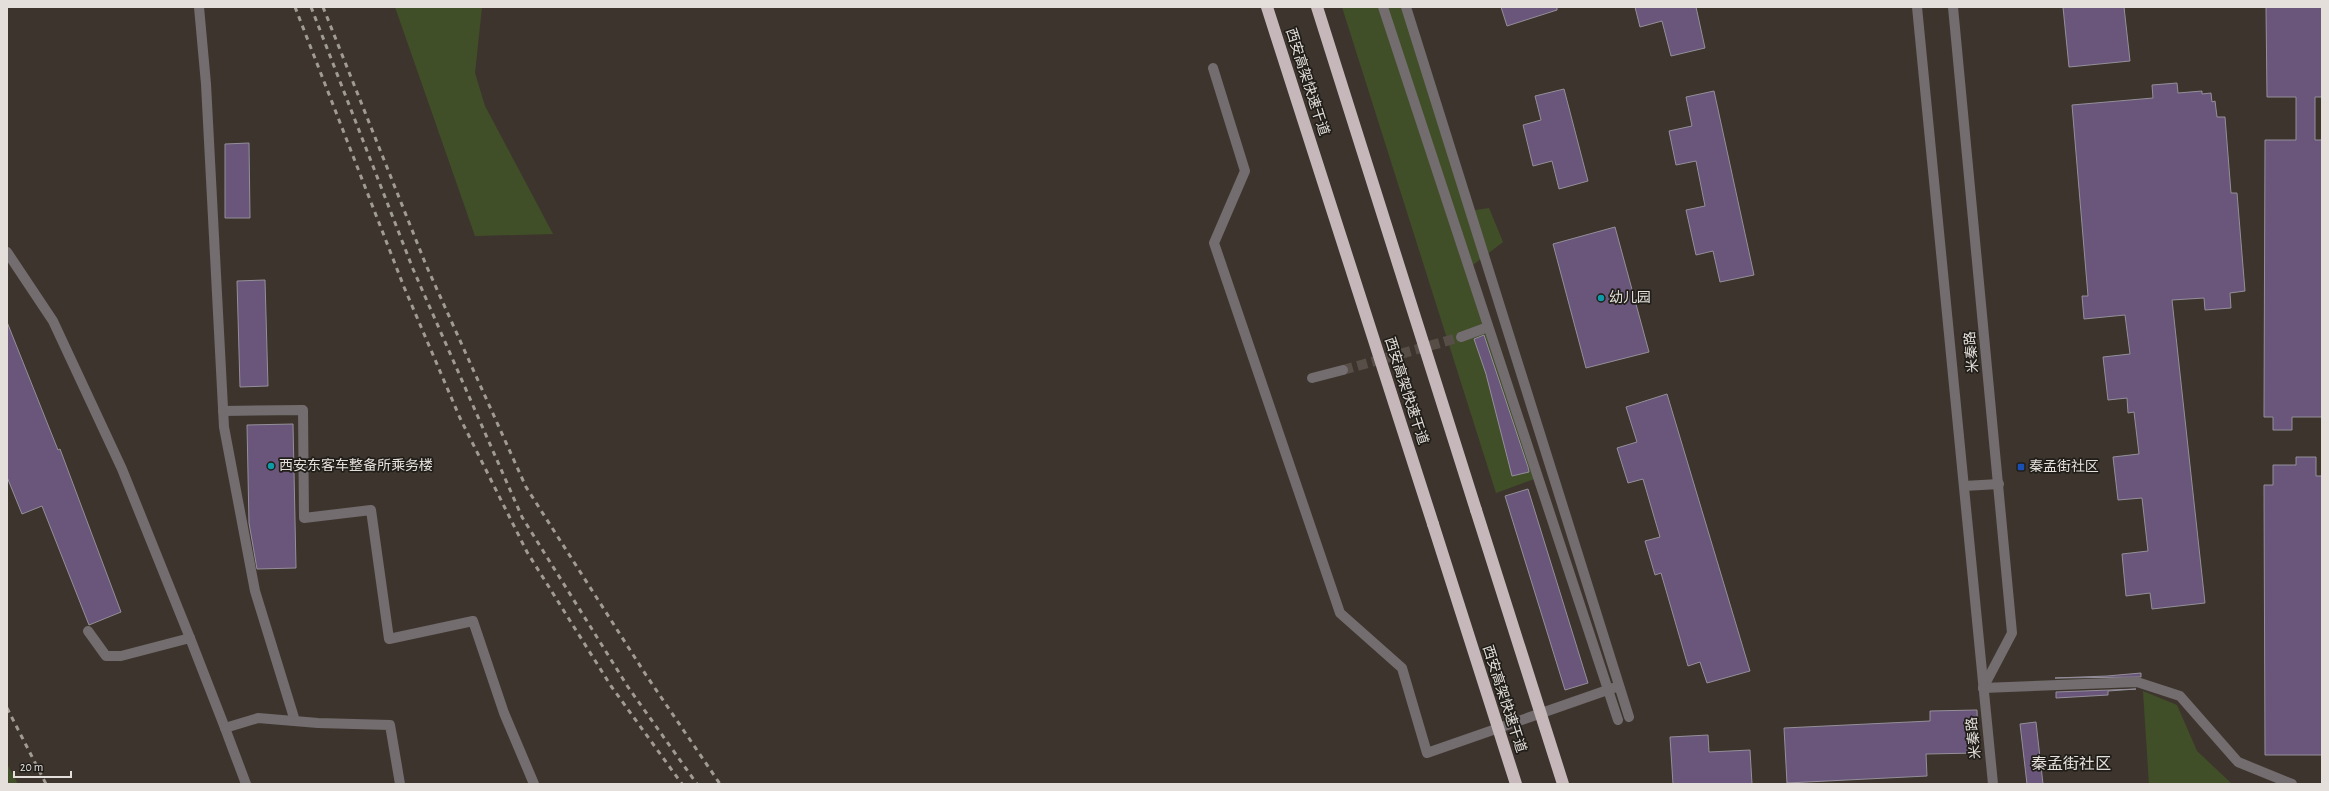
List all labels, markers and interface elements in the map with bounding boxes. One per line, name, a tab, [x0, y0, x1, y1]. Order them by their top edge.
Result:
street label: 西安高架快速干道	[1283, 26, 1332, 137]
place label: 幼儿园	[1609, 290, 1651, 305]
marker: 幼儿园	[1596, 293, 1606, 303]
street label: 米秦路	[1962, 330, 1981, 374]
street label: 西安高架快速干道	[1382, 335, 1431, 446]
place label: 西安东客车整备所乘务楼	[279, 457, 433, 473]
place label: 秦孟街社区	[2029, 459, 2099, 474]
marker: 西安东客车整备所乘务楼	[266, 461, 276, 471]
marker: 秦孟街社区	[2016, 462, 2026, 472]
street label: 西安高架快速干道	[1480, 643, 1529, 754]
street label: 米秦路	[1964, 716, 1983, 760]
scale bar	[14, 753, 71, 779]
district label: 秦孟街社区	[2031, 755, 2111, 772]
text: 20 m	[20, 761, 43, 773]

